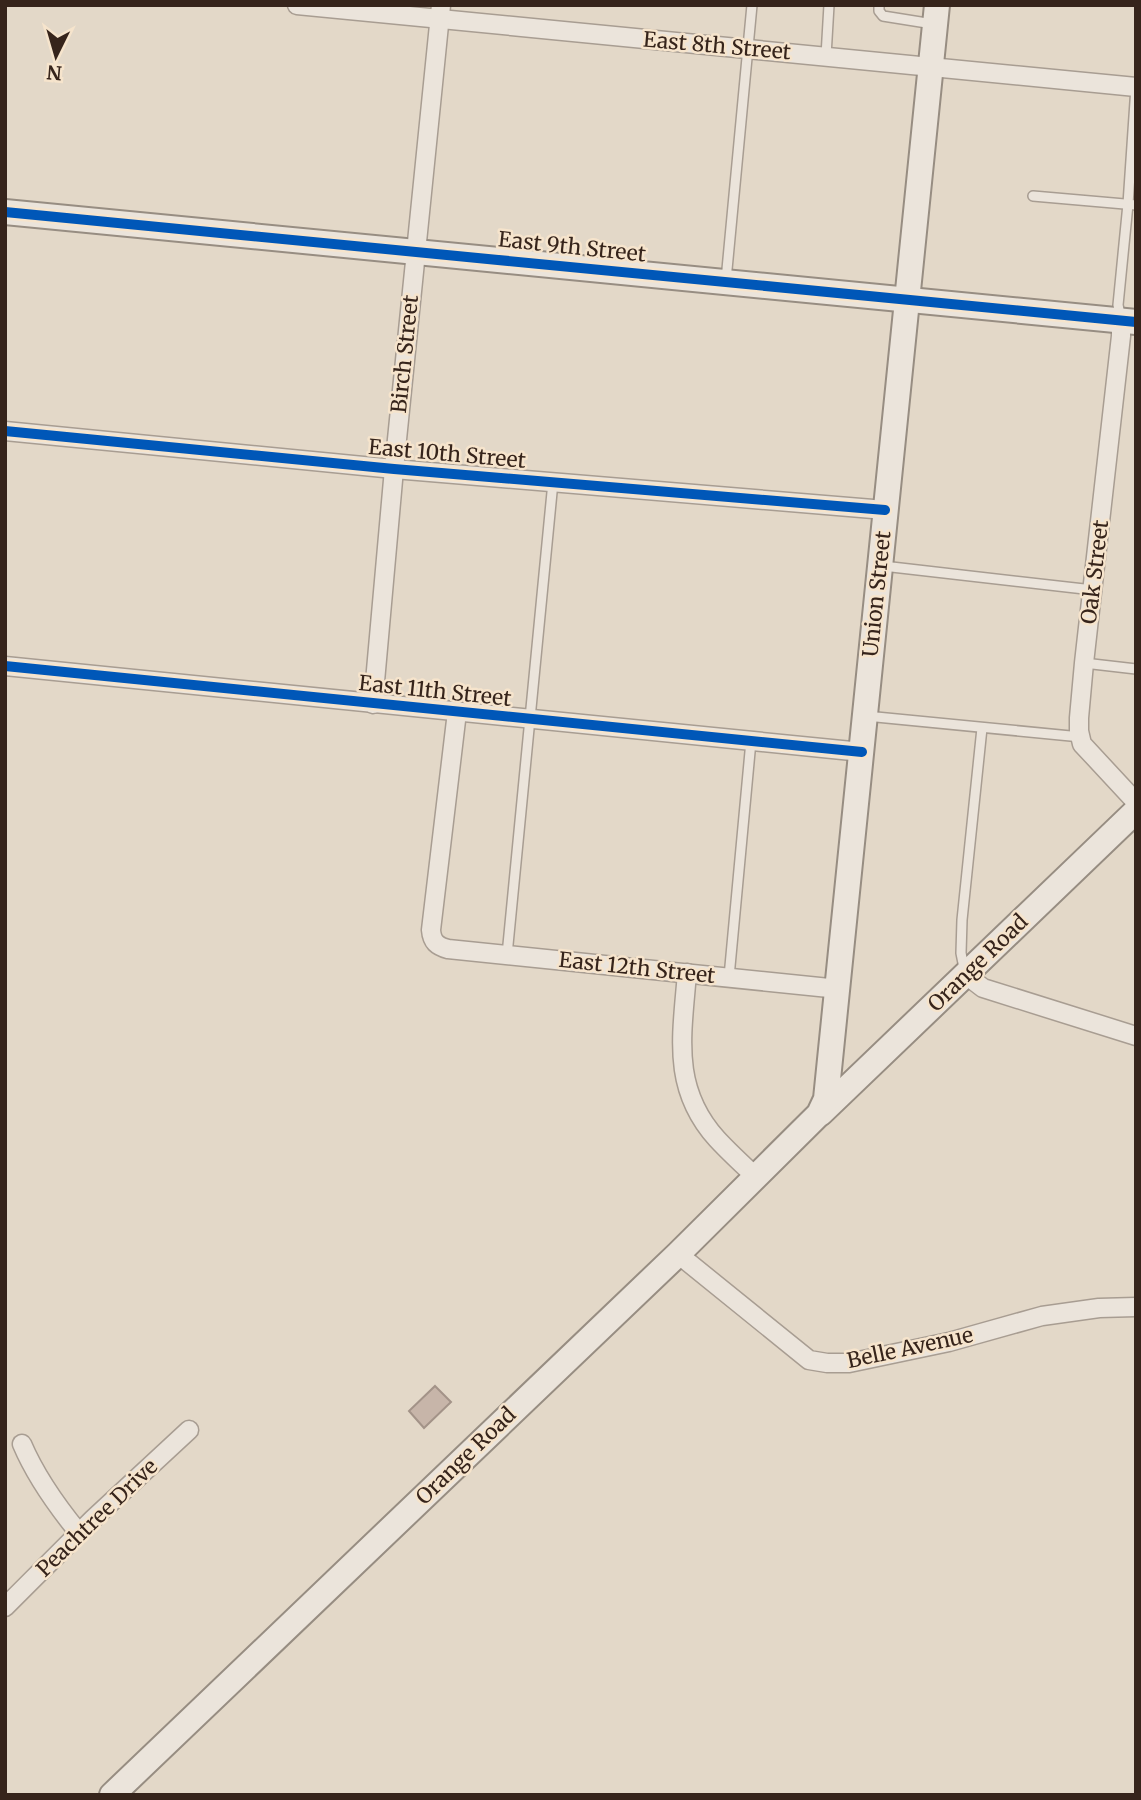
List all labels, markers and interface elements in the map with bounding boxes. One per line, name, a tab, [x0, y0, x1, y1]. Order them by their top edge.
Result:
north arrow	[21, 21, 91, 91]
street label: East 8th Street	[642, 26, 792, 65]
text: N	[46, 60, 63, 86]
street label: East 9th Street	[497, 225, 647, 268]
street label: Birch Street	[385, 293, 424, 414]
street label: East 10th Street	[367, 433, 527, 474]
street label: Oak Street	[1075, 518, 1114, 626]
street label: Union Street	[856, 529, 897, 658]
street label: East 11th Street	[357, 669, 513, 712]
street label: Orange Road	[922, 908, 1034, 1017]
street label: East 12th Street	[557, 946, 717, 989]
street label: Belle Avenue	[844, 1321, 975, 1374]
street label: Orange Road	[410, 1401, 522, 1510]
street label: Peachtree Drive	[30, 1453, 163, 1582]

